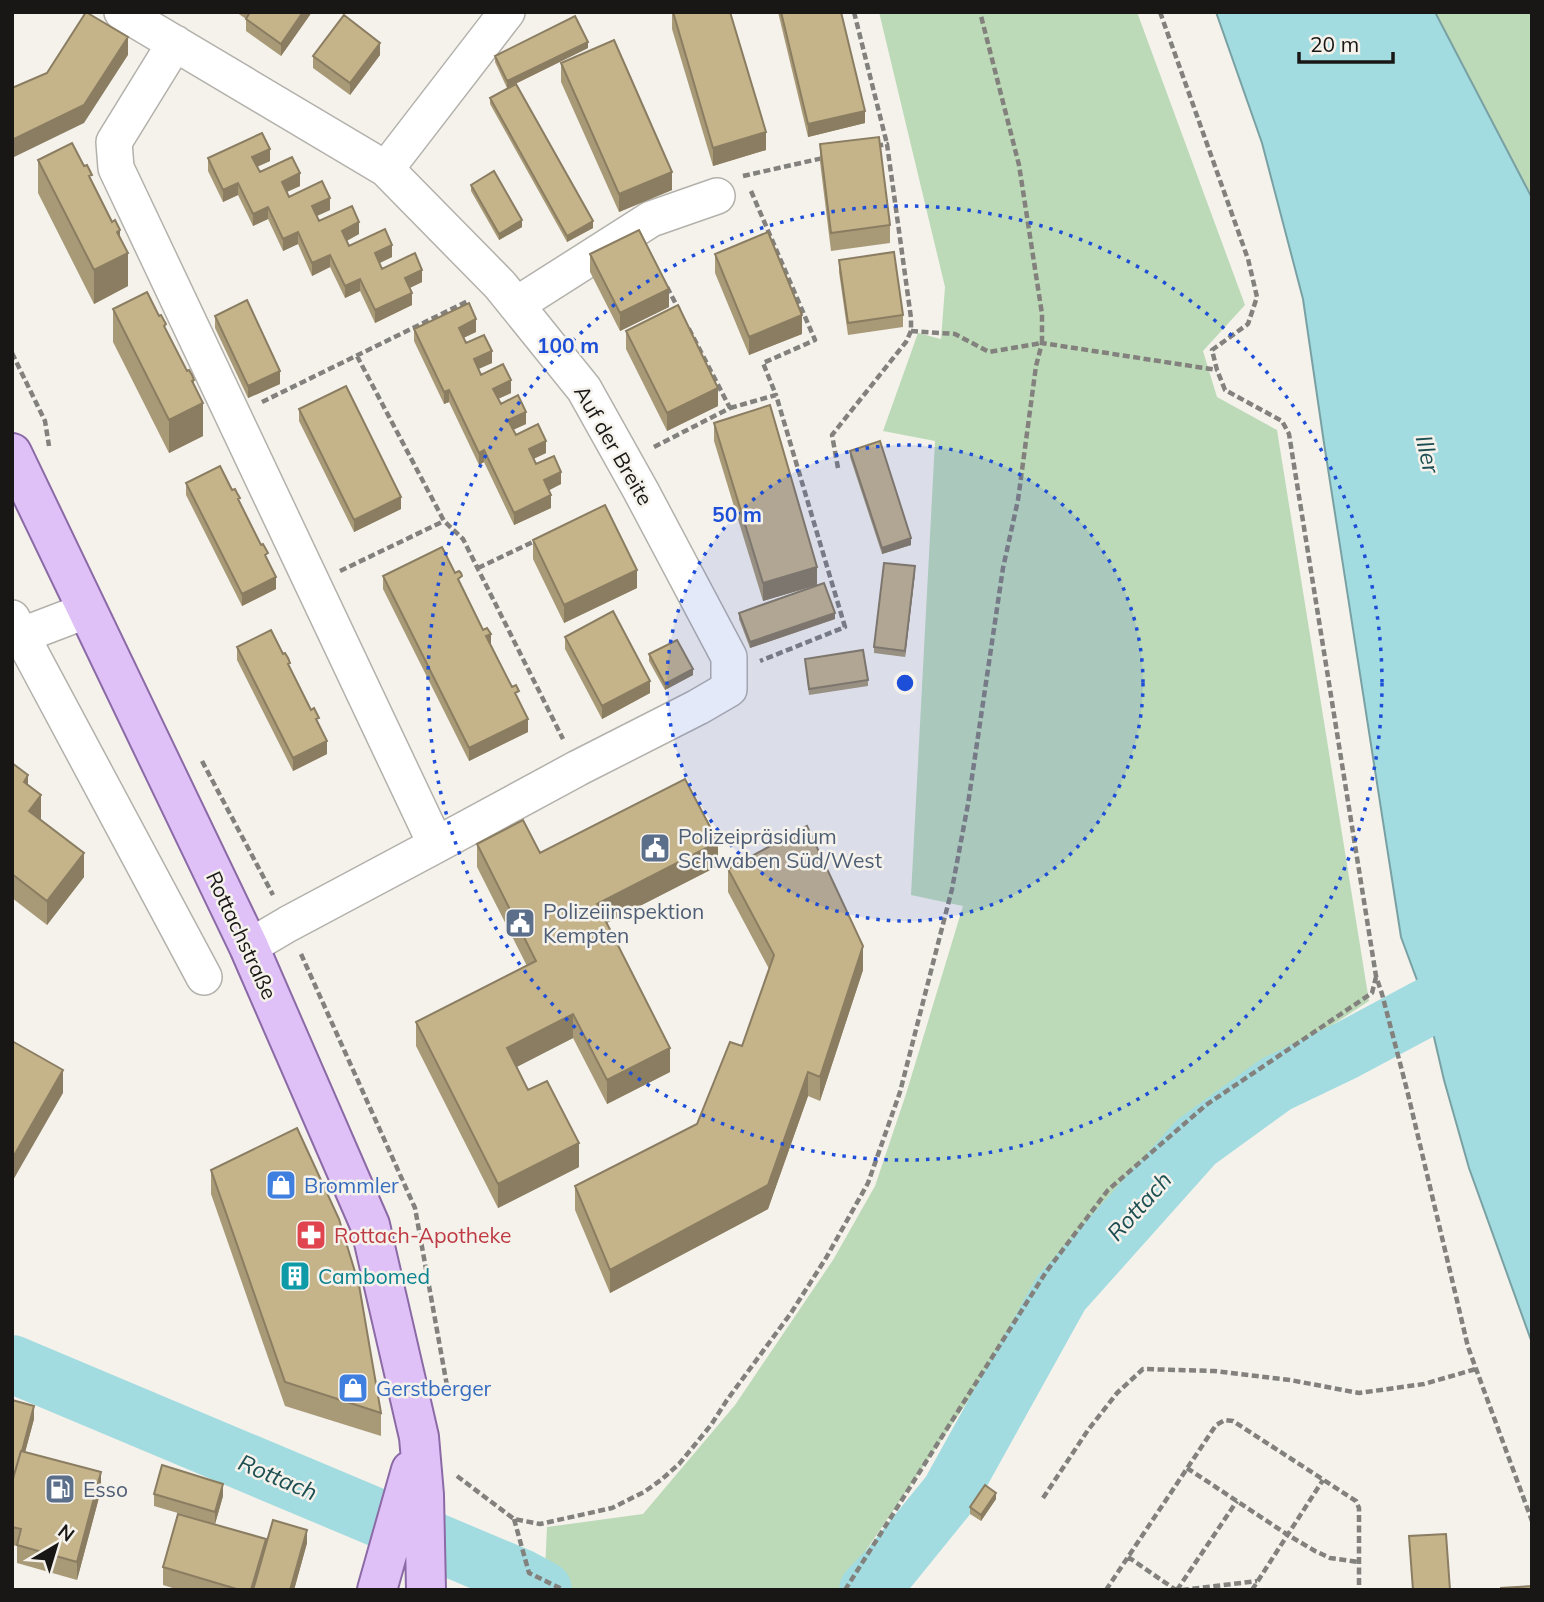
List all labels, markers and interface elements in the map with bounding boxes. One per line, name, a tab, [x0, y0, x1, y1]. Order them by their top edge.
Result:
scale bar	[1299, 21, 1394, 65]
text: 20 m	[1310, 31, 1359, 57]
text: 100 m	[537, 332, 599, 358]
street label: Auf der Breite	[569, 380, 659, 510]
water label: Iller	[1410, 432, 1447, 477]
text: 50 m	[712, 501, 762, 527]
centre of rings	[893, 671, 917, 695]
place label: Polizeipräsidium Schwaben Süd/West	[678, 823, 882, 873]
public building icon: Polizeipräsidium Schwaben Süd/West	[638, 831, 672, 865]
street label: Rottachstraße	[201, 867, 283, 1003]
place label: Polizeiinspektion Kempten	[543, 898, 704, 948]
public building icon: Polizeiinspektion Kempten	[503, 906, 537, 940]
water label: Rottach	[1100, 1165, 1178, 1247]
shop icon: Brommler	[264, 1168, 298, 1202]
place label: Brommler	[304, 1172, 399, 1198]
pharmacy icon: Rottach-Apotheke	[294, 1218, 328, 1252]
place label: Rottach-Apotheke	[334, 1222, 511, 1248]
building icon: Cambomed	[278, 1259, 312, 1293]
place label: Cambomed	[318, 1263, 430, 1289]
shop icon: Gerstberger	[336, 1371, 370, 1405]
place label: Gerstberger	[376, 1375, 492, 1401]
water label: Rottach	[234, 1447, 322, 1507]
fuel station icon: Esso	[43, 1472, 77, 1506]
place label: Esso	[83, 1476, 128, 1502]
north arrow	[21, 1511, 91, 1581]
text: N	[53, 1519, 80, 1546]

